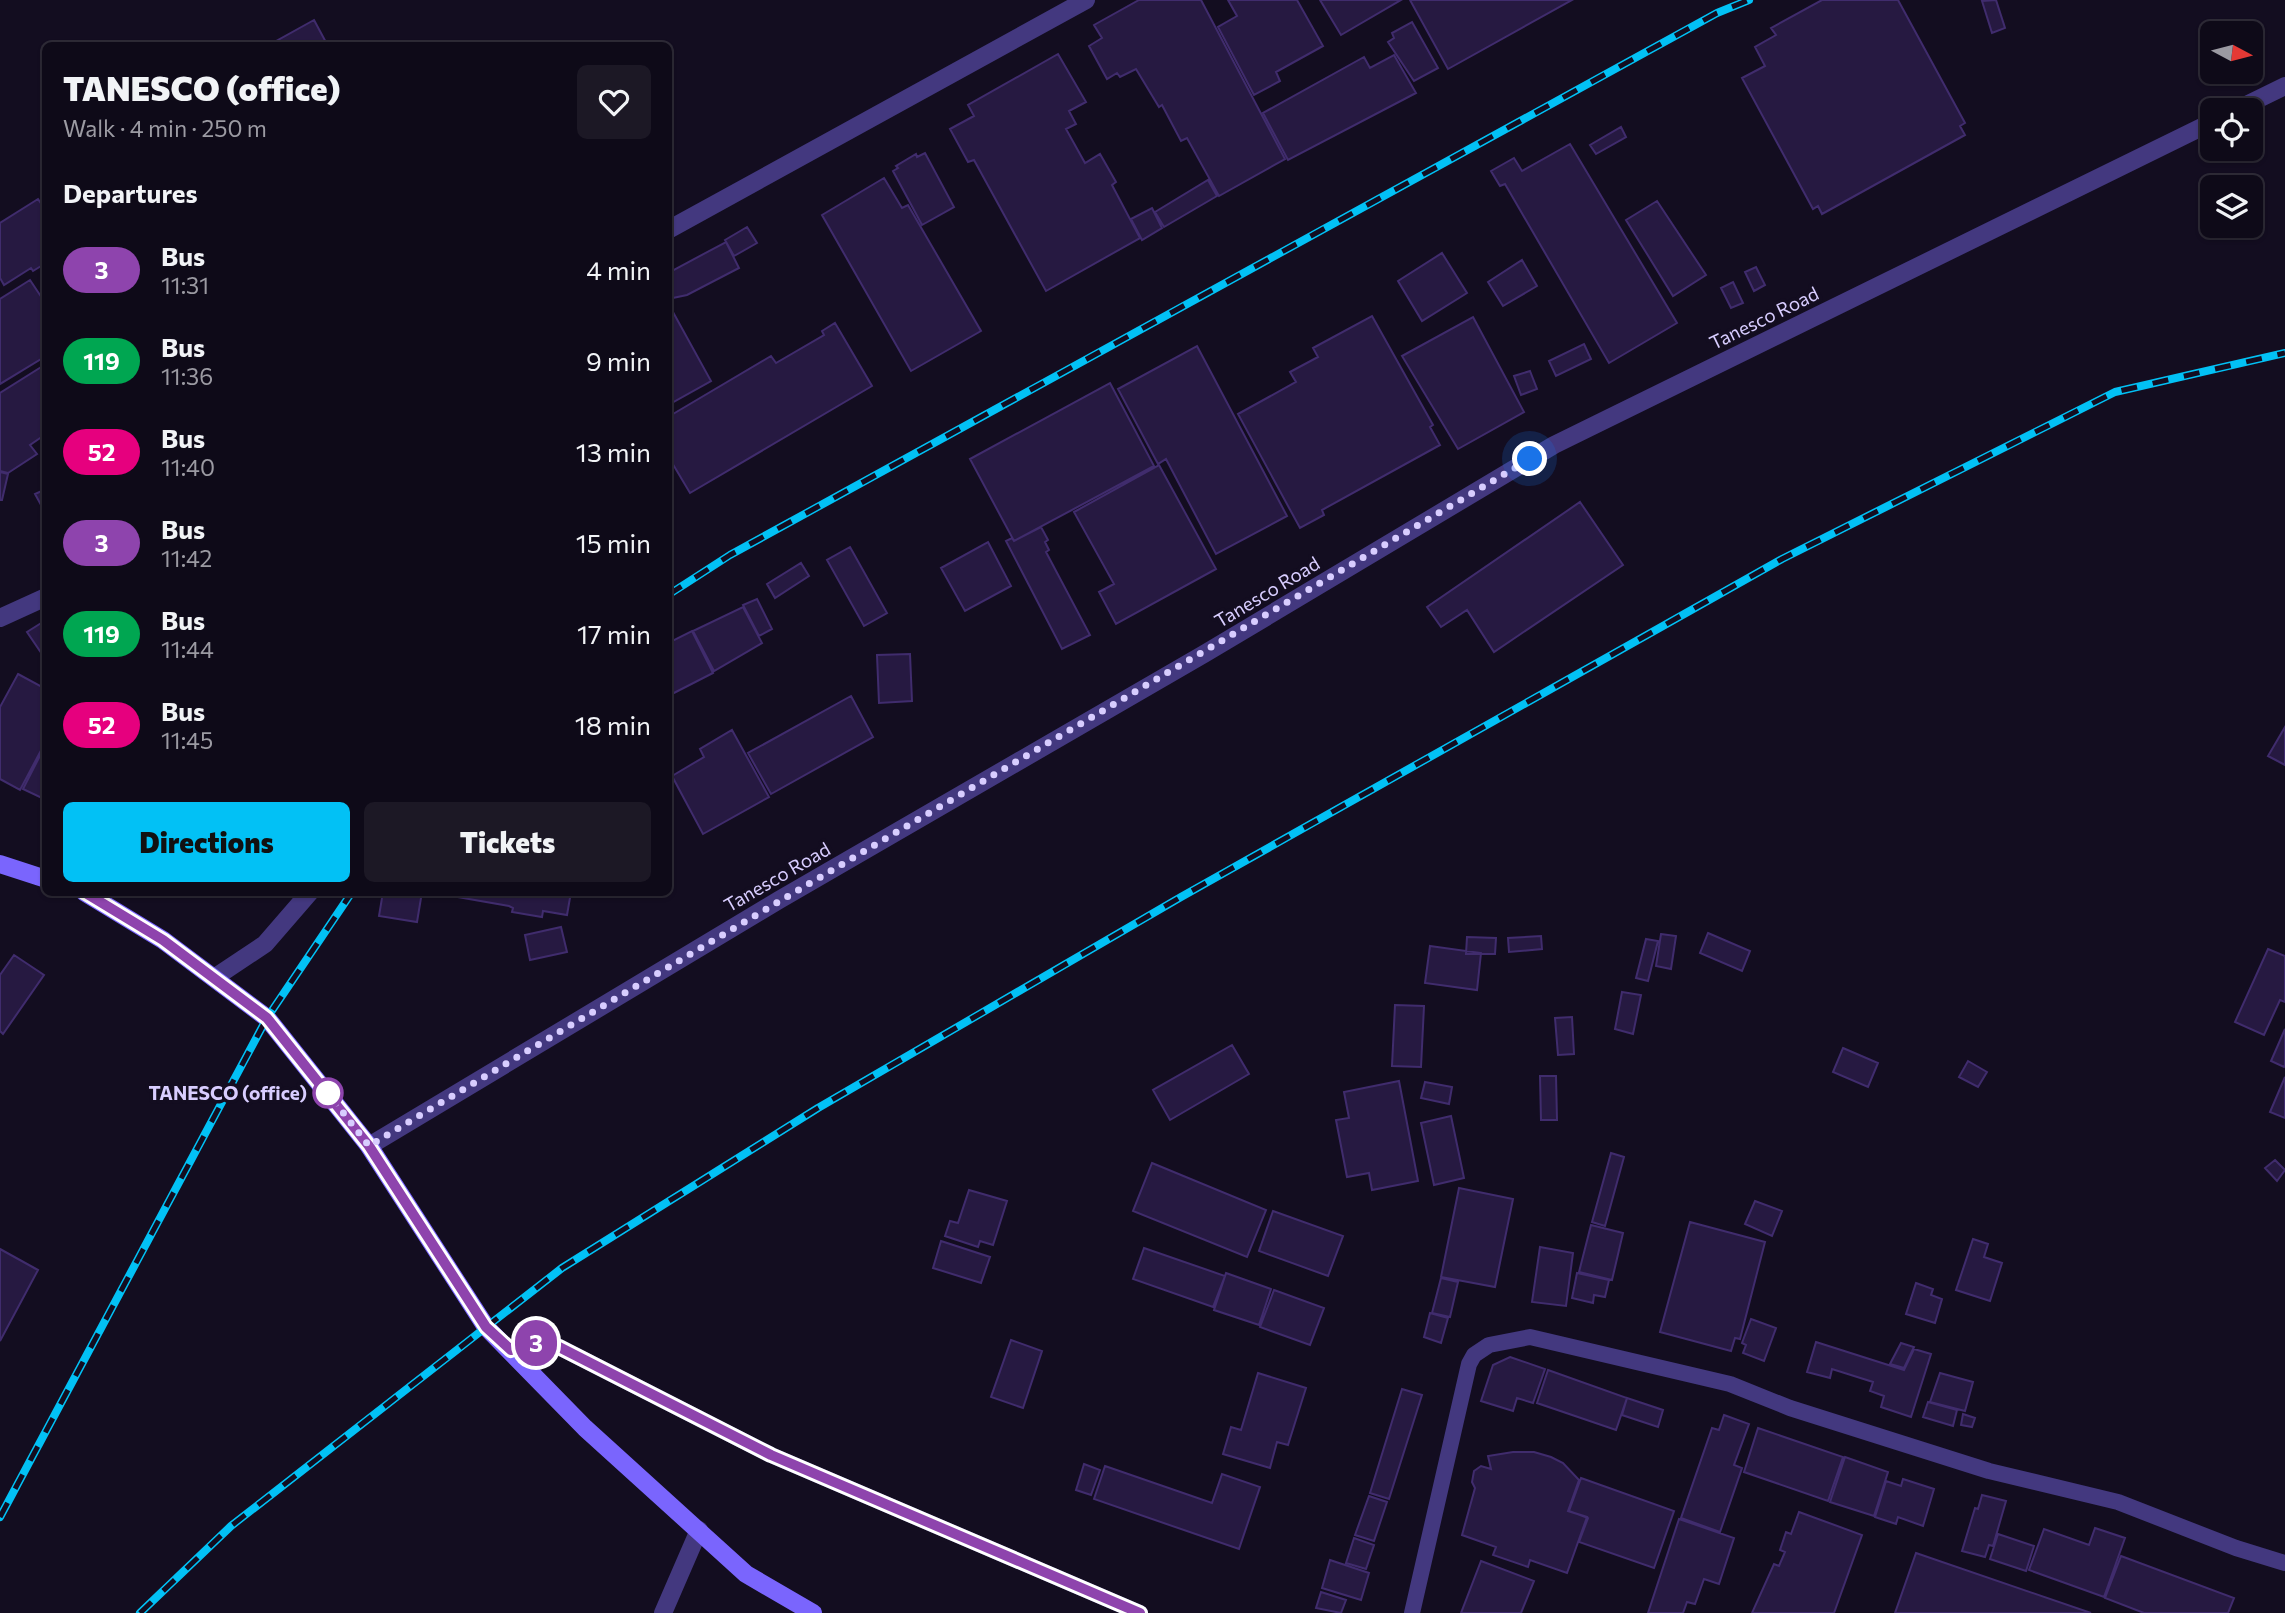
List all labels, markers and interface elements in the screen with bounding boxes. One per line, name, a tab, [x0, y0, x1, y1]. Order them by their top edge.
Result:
north arrow	[2200, 21, 2263, 84]
map controls	[2200, 21, 2263, 238]
button: heart	[577, 65, 651, 139]
text: TANESCO (office)	[63, 67, 341, 108]
button: locate	[2200, 98, 2263, 161]
text: Walk · 4 min · 250 m	[63, 114, 267, 142]
button: layers	[2200, 175, 2263, 238]
text: Departures	[63, 177, 198, 208]
text: Bus	[161, 240, 205, 271]
text: 4 min	[586, 254, 651, 285]
text: 3	[95, 255, 108, 284]
text: 11:31	[161, 271, 209, 299]
street label: Tanesco Road	[1705, 281, 1822, 354]
text: Bus	[161, 331, 205, 362]
text: 9 min	[586, 345, 651, 376]
text: 119	[83, 346, 120, 375]
text: 11:36	[161, 362, 213, 390]
text: Bus	[161, 422, 205, 453]
text: 13 min	[576, 436, 651, 467]
text: 52	[88, 437, 115, 466]
your location	[1512, 441, 1547, 476]
text: 11:40	[161, 453, 215, 481]
text: Bus	[161, 513, 205, 544]
text: 15 min	[576, 527, 651, 558]
text: 3	[95, 528, 108, 557]
text: 11:42	[161, 544, 212, 572]
street label: Tanesco Road	[1210, 551, 1324, 632]
text: Bus	[161, 604, 205, 635]
text: 17 min	[577, 618, 651, 649]
text: 119	[83, 619, 120, 648]
text: 11:44	[161, 635, 214, 663]
text: Bus	[161, 695, 205, 726]
text: 18 min	[575, 709, 651, 740]
text: 52	[88, 710, 115, 739]
text: 11:45	[161, 726, 213, 754]
button: Directions	[63, 802, 350, 882]
button: Tickets	[364, 802, 651, 882]
street label: Tanesco Road	[720, 837, 834, 916]
marker: TANESCO (office)	[313, 1078, 343, 1108]
place label: TANESCO (office)	[149, 1081, 307, 1104]
line badge: 3	[513, 1320, 559, 1366]
text: 3	[529, 1328, 543, 1357]

